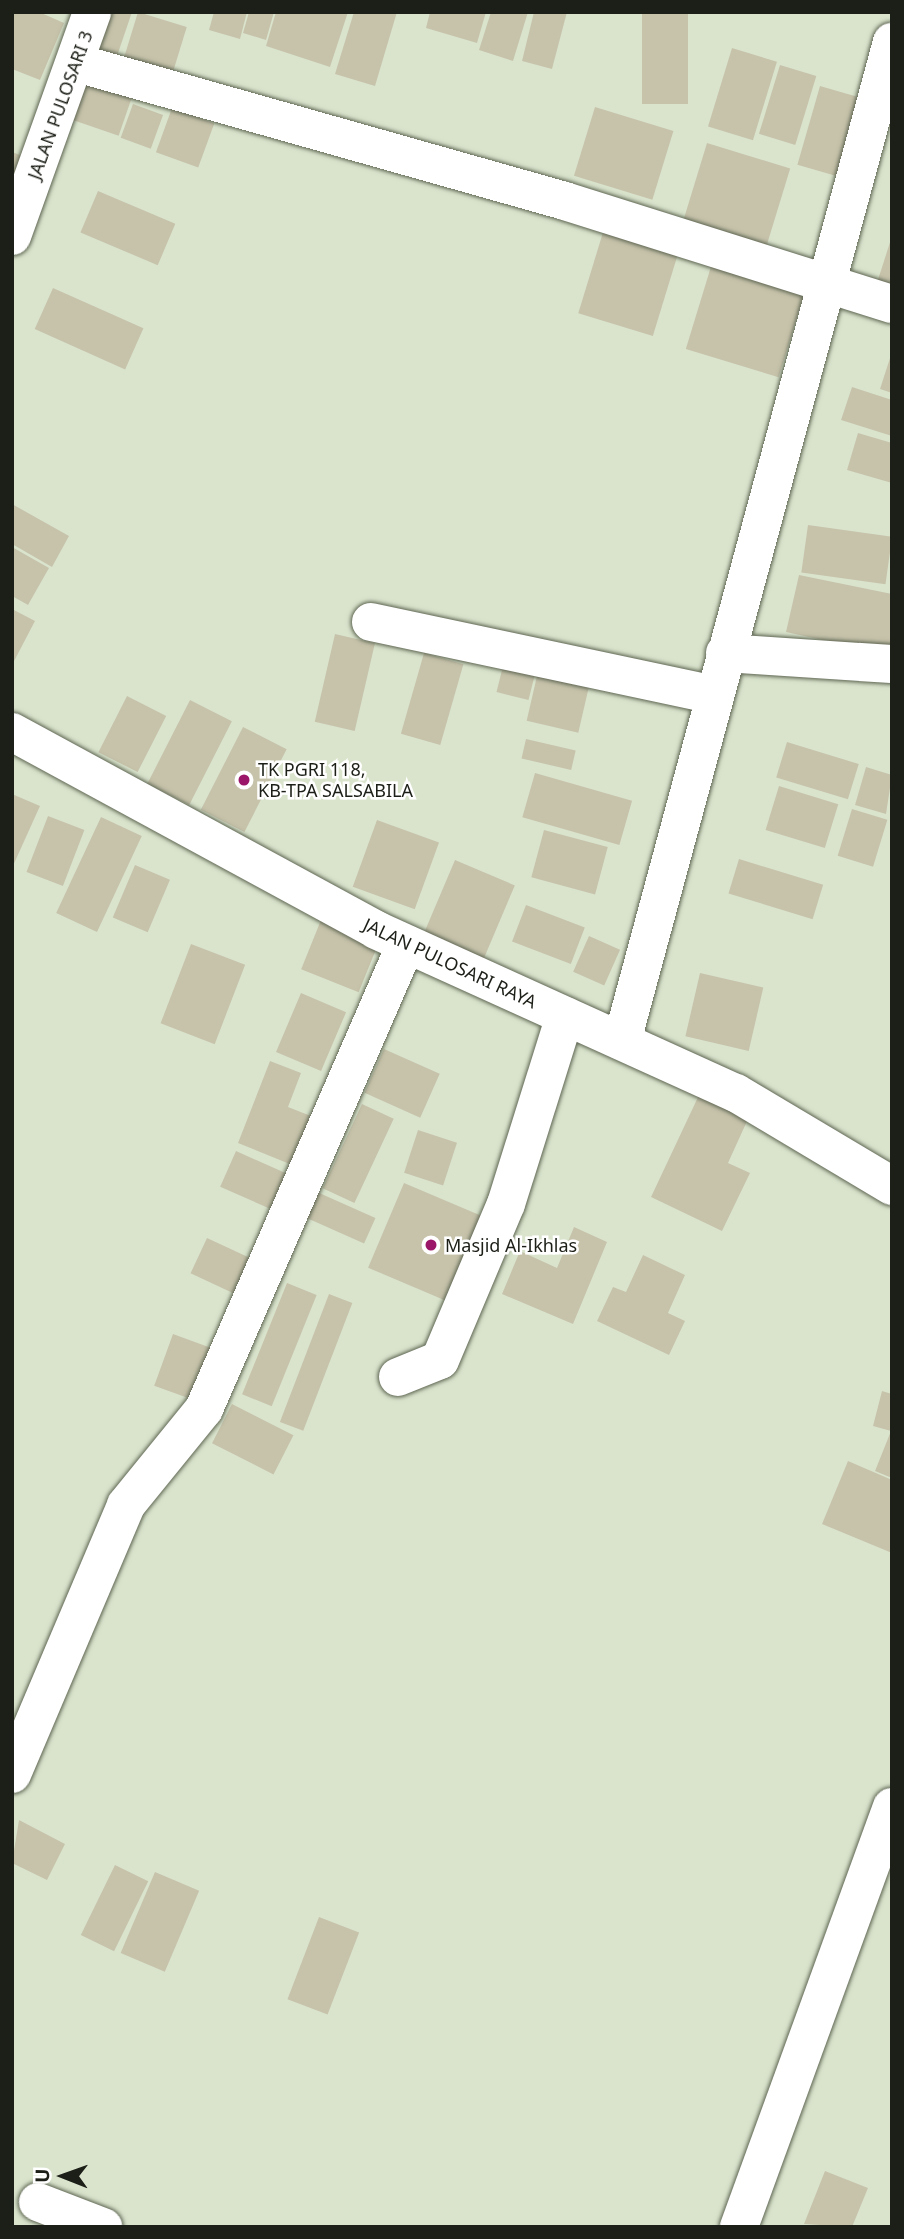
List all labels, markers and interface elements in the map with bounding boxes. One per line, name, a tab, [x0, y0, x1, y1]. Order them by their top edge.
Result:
street label: JALAN PULOSARI 3	[23, 28, 97, 182]
place label: TK PGRI 118, KB-TPA SALSABILA	[258, 759, 413, 802]
marker: TK PGRI 118, KB-TPA SALSABILA	[236, 772, 252, 788]
street label: JALAN PULOSARI RAYA	[360, 913, 540, 1013]
place label: Masjid Al-Ikhlas	[445, 1234, 577, 1256]
marker: Masjid Al-Ikhlas	[423, 1237, 439, 1253]
north arrow	[28, 2141, 98, 2211]
text: U	[29, 2168, 55, 2183]

